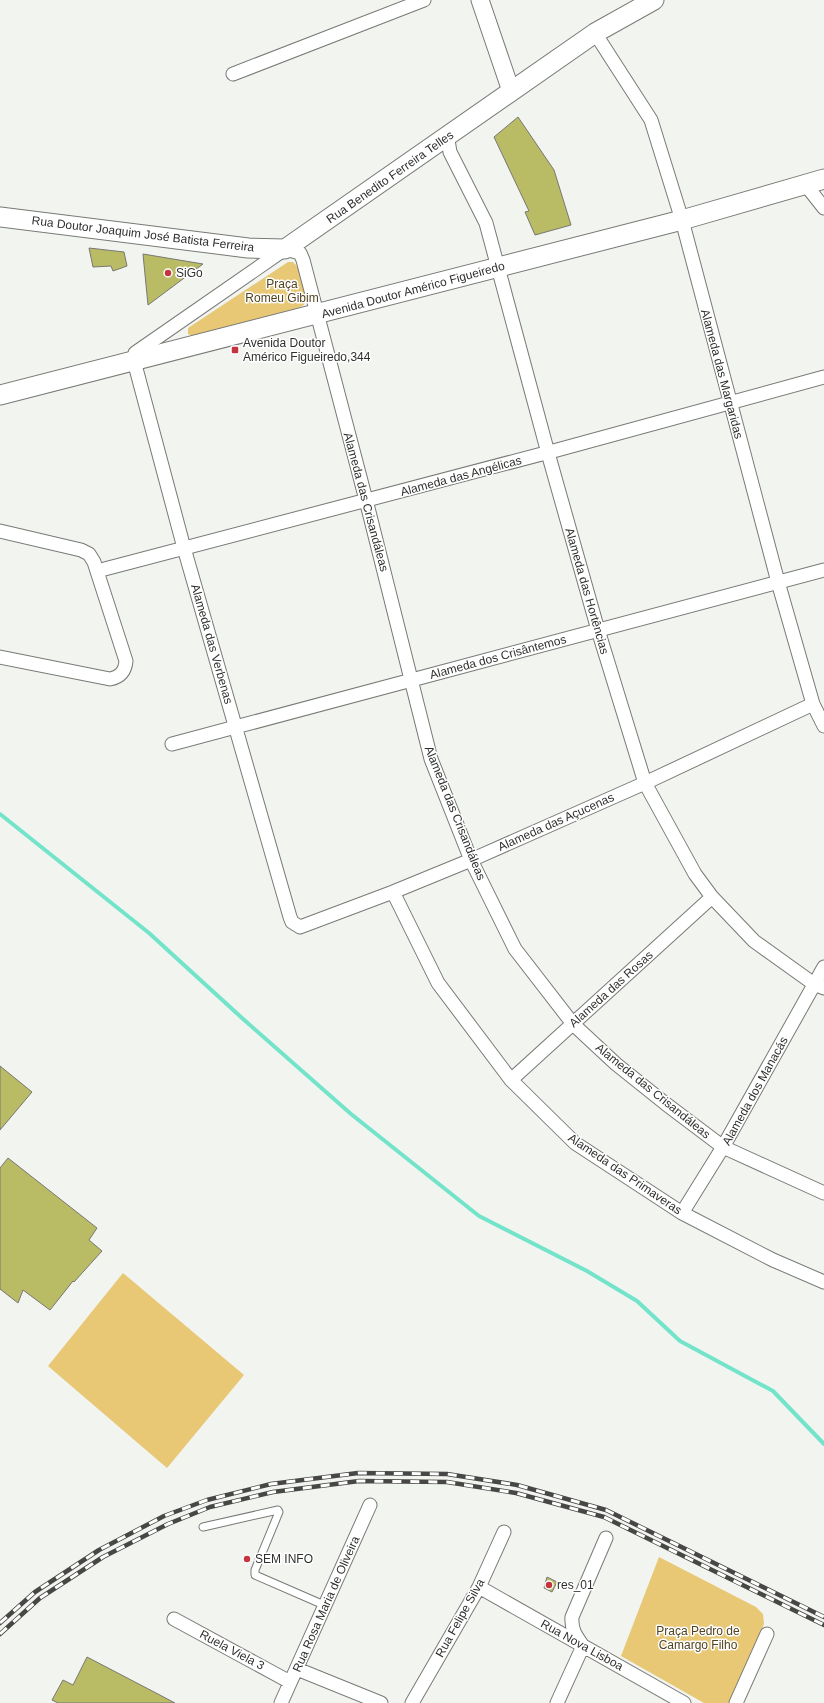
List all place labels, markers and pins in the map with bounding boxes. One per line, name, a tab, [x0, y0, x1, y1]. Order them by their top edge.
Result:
place label: SiGo	[176, 266, 203, 280]
marker: SiGo	[163, 268, 173, 278]
place label: Avenida Doutor Américo Figueiredo,344	[243, 336, 371, 364]
marker: Avenida Doutor Américo Figueiredo,344	[230, 345, 240, 355]
place label: SEM INFO	[255, 1552, 313, 1566]
marker: SEM INFO	[242, 1554, 252, 1564]
place label: res_01	[557, 1578, 594, 1592]
marker: res_01	[544, 1580, 554, 1590]

